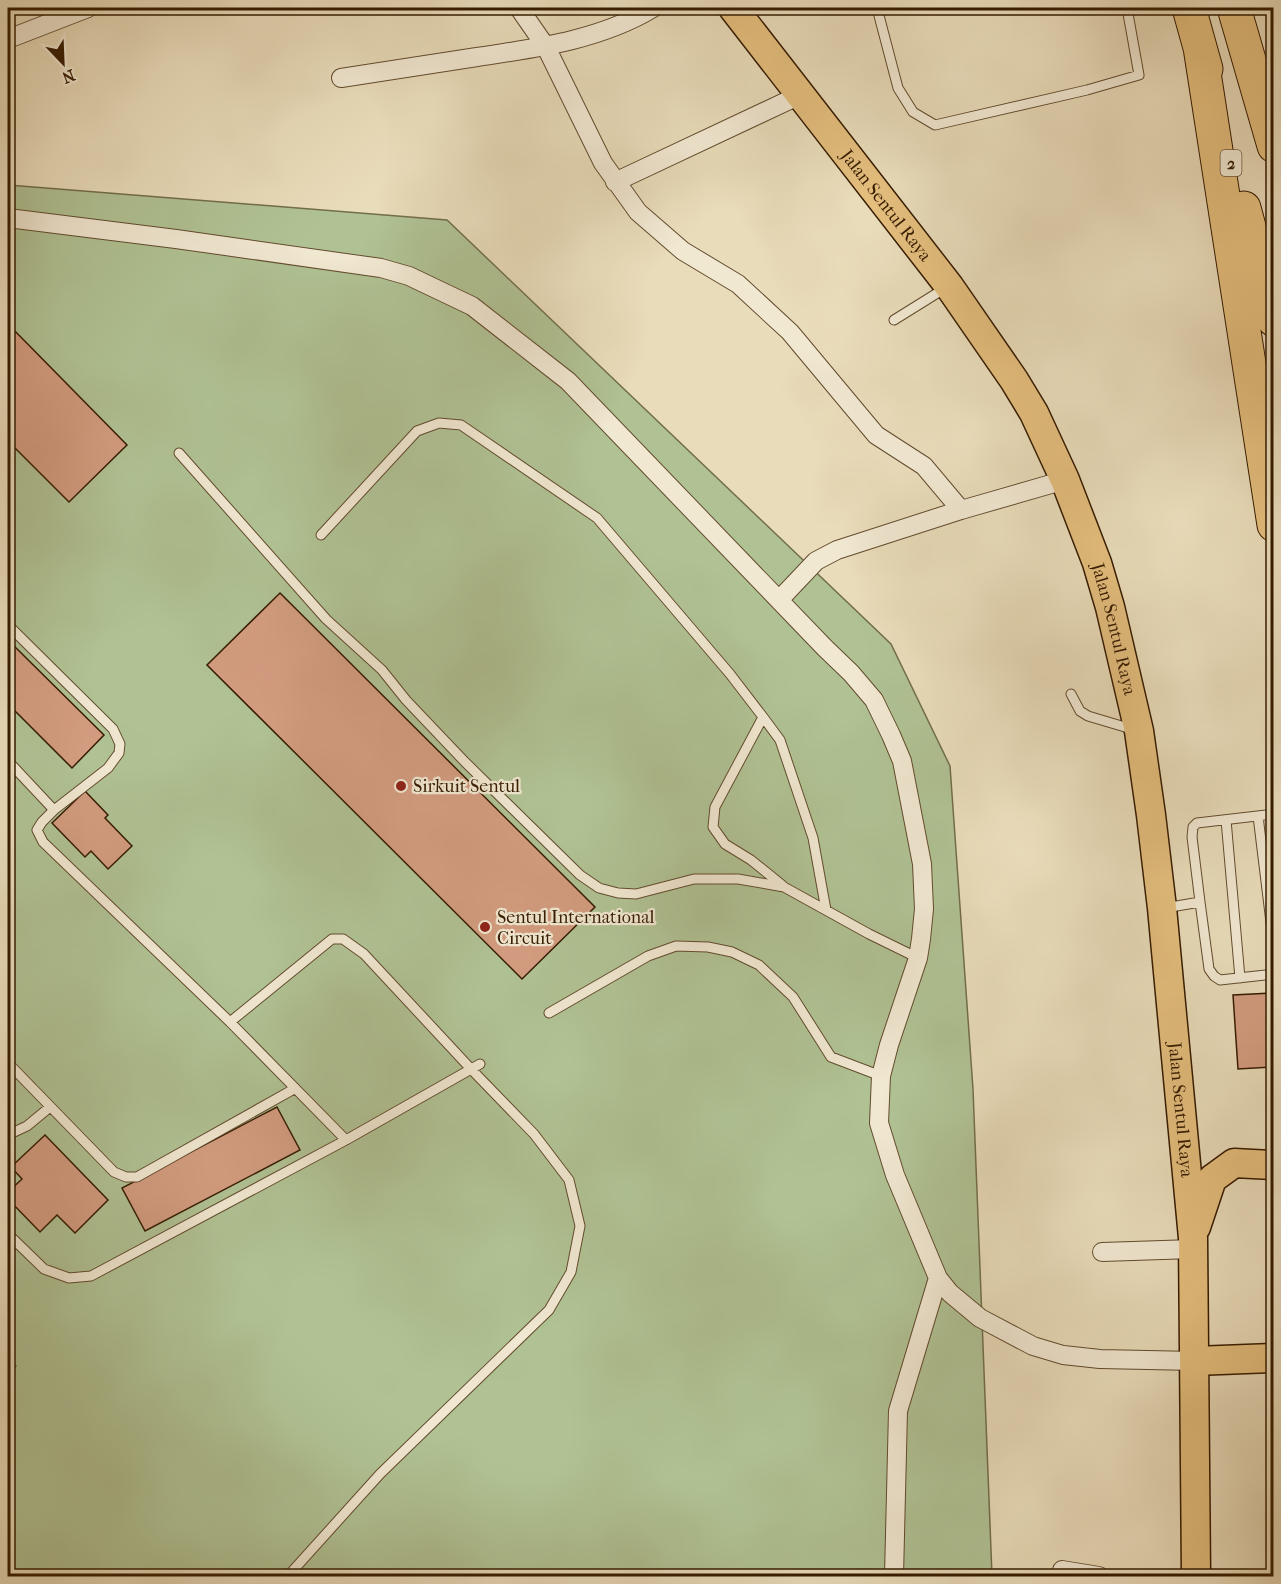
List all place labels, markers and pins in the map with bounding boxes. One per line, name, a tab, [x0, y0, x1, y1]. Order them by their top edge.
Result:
place label: Sirkuit Sentul	[413, 776, 520, 797]
marker: Sirkuit Sentul	[394, 779, 408, 793]
place label: Sentul International Circuit	[497, 907, 654, 949]
marker: Sentul International Circuit	[478, 920, 492, 934]

